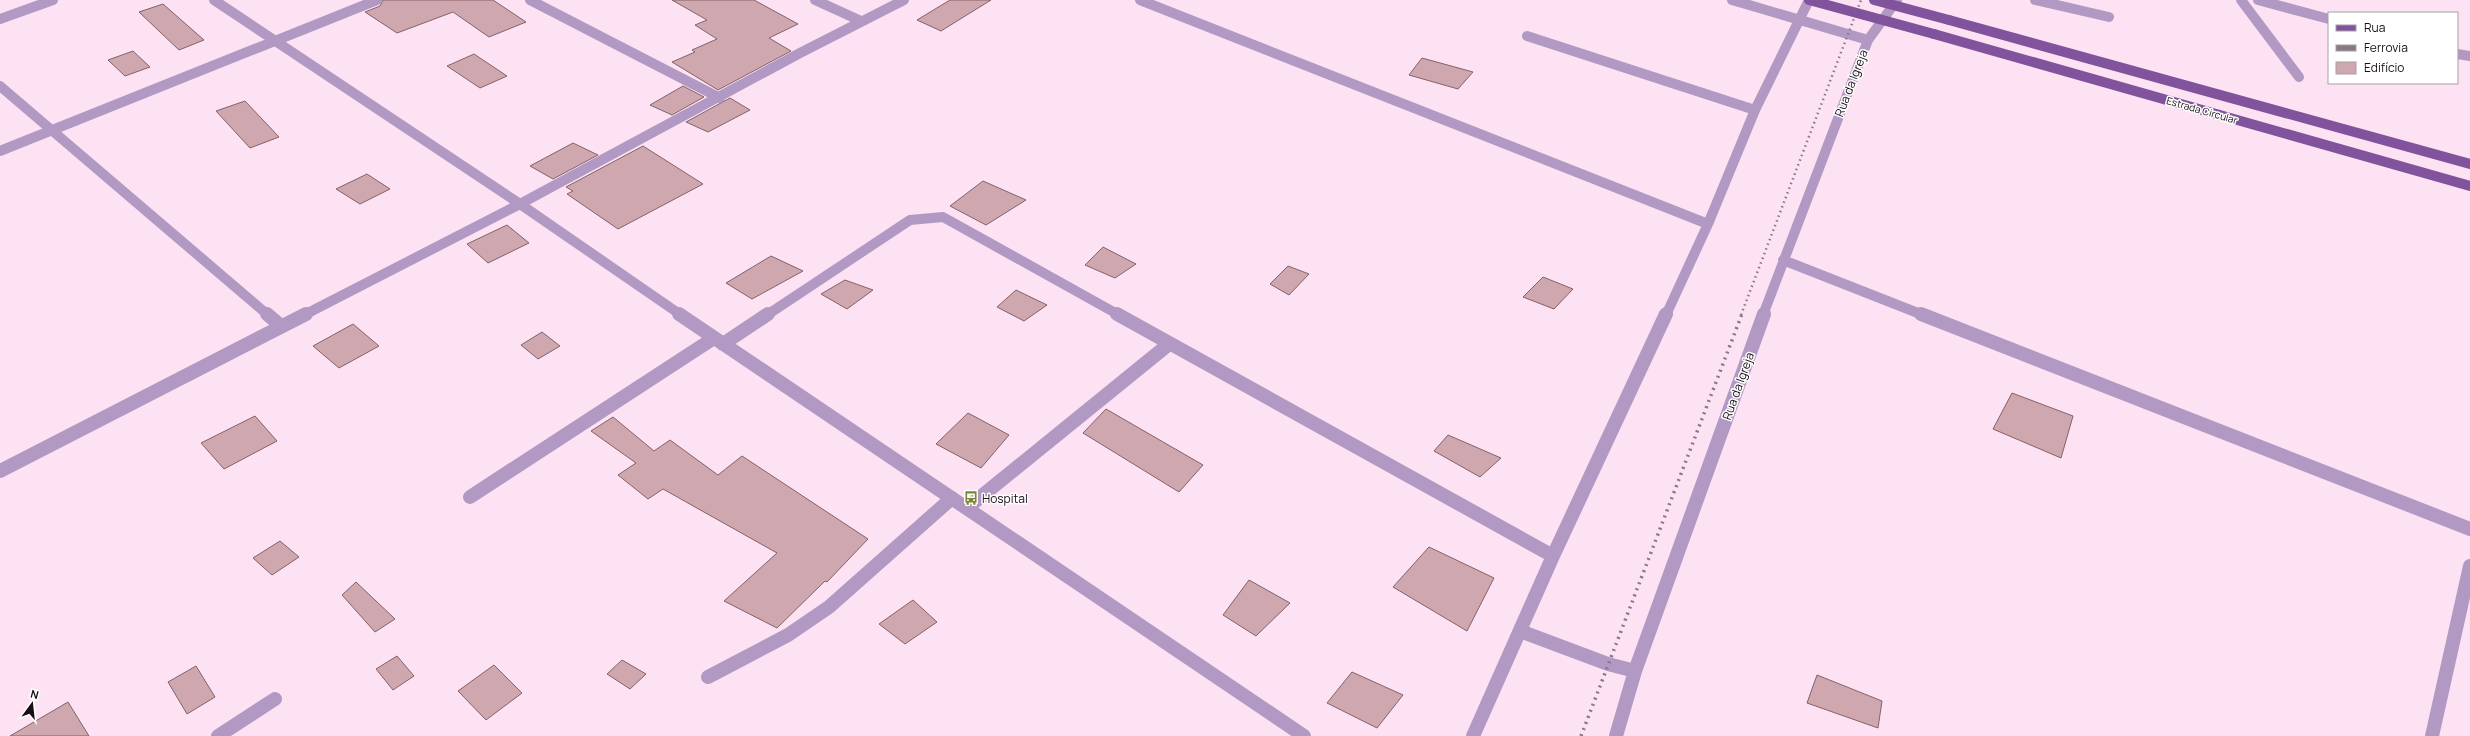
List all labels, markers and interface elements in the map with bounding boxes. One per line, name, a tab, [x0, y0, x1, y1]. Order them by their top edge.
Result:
legend	[2328, 12, 2458, 84]
text: Rua	[2364, 19, 2385, 36]
text: Ferrovia	[2364, 39, 2408, 56]
street label: Rua da Igreja	[1830, 47, 1872, 119]
text: Edifício	[2364, 59, 2404, 76]
street label: Estrada Circular	[2165, 93, 2240, 127]
street label: Rua da Igreja	[1718, 350, 1758, 422]
bus stop icon: Hospital	[963, 490, 979, 506]
place label: Hospital	[982, 490, 1028, 507]
north arrow	[12, 684, 52, 724]
text: N	[29, 686, 41, 702]

